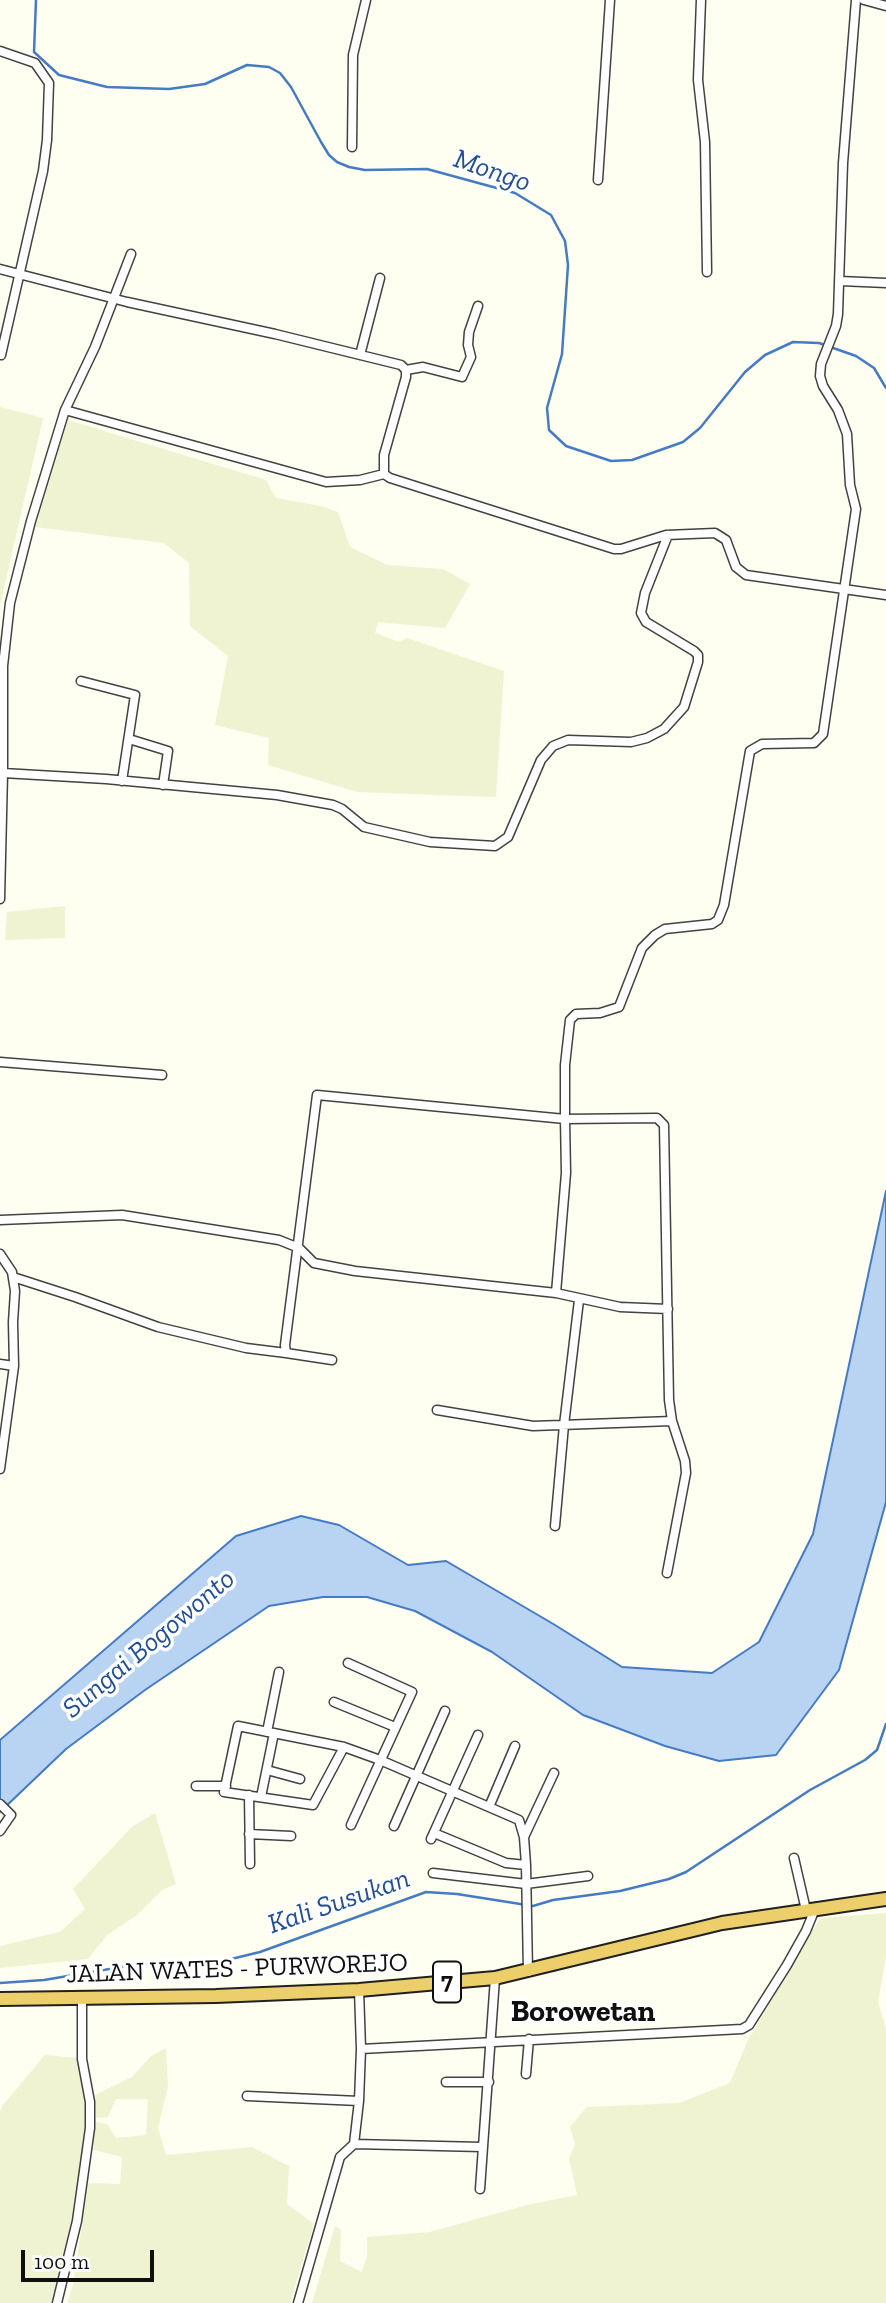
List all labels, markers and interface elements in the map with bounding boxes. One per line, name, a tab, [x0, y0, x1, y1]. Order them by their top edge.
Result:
water label: Mongo	[449, 142, 535, 200]
water label: Sungai Bogowonto	[56, 1562, 242, 1726]
water label: Kali Susukan	[264, 1862, 414, 1942]
street label: JALAN WATES - PURWOREJO	[66, 1947, 408, 1991]
road number: 7	[433, 1962, 461, 2003]
district label: Borowetan	[511, 1994, 655, 2030]
scale bar	[24, 2236, 158, 2280]
text: 100 m	[34, 2249, 89, 2274]

